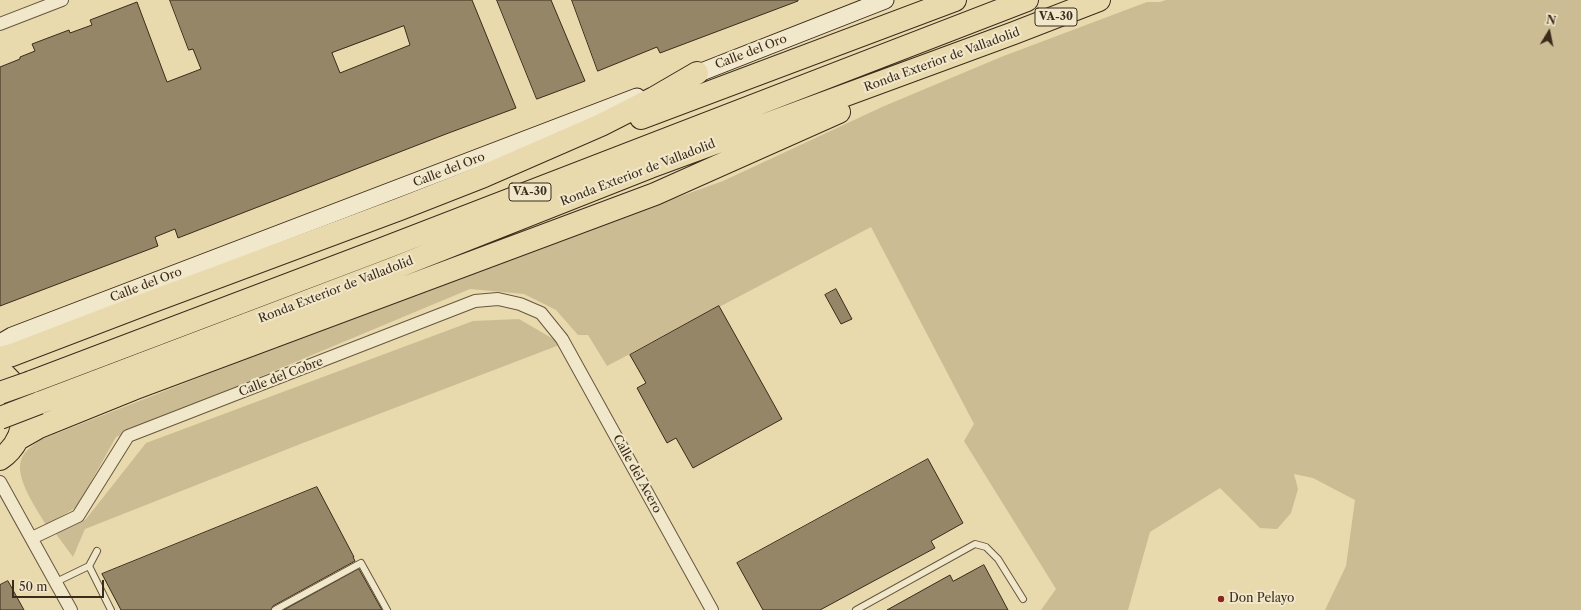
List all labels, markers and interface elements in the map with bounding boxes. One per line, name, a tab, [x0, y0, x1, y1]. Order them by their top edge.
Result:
road number: VA-30	[1035, 8, 1077, 26]
north arrow	[1529, 12, 1569, 52]
text: N	[1545, 12, 1557, 28]
street label: Ronda Exterior de Valladolid	[862, 25, 1022, 95]
street label: Calle del Oro	[713, 32, 789, 72]
street label: Ronda Exterior de Valladolid	[559, 137, 717, 209]
street label: Calle del Oro	[411, 150, 487, 190]
road number: VA-30	[509, 183, 551, 201]
street label: Ronda Exterior de Valladolid	[257, 254, 415, 326]
street label: Calle del Oro	[108, 265, 184, 305]
street label: Calle del Cobre	[237, 354, 325, 400]
street label: Calle del Acero	[610, 432, 664, 516]
scale bar	[14, 572, 106, 598]
text: 50 m	[19, 579, 48, 594]
place label: Don Pelayo	[1229, 592, 1294, 606]
marker: Don Pelayo	[1216, 594, 1226, 604]

